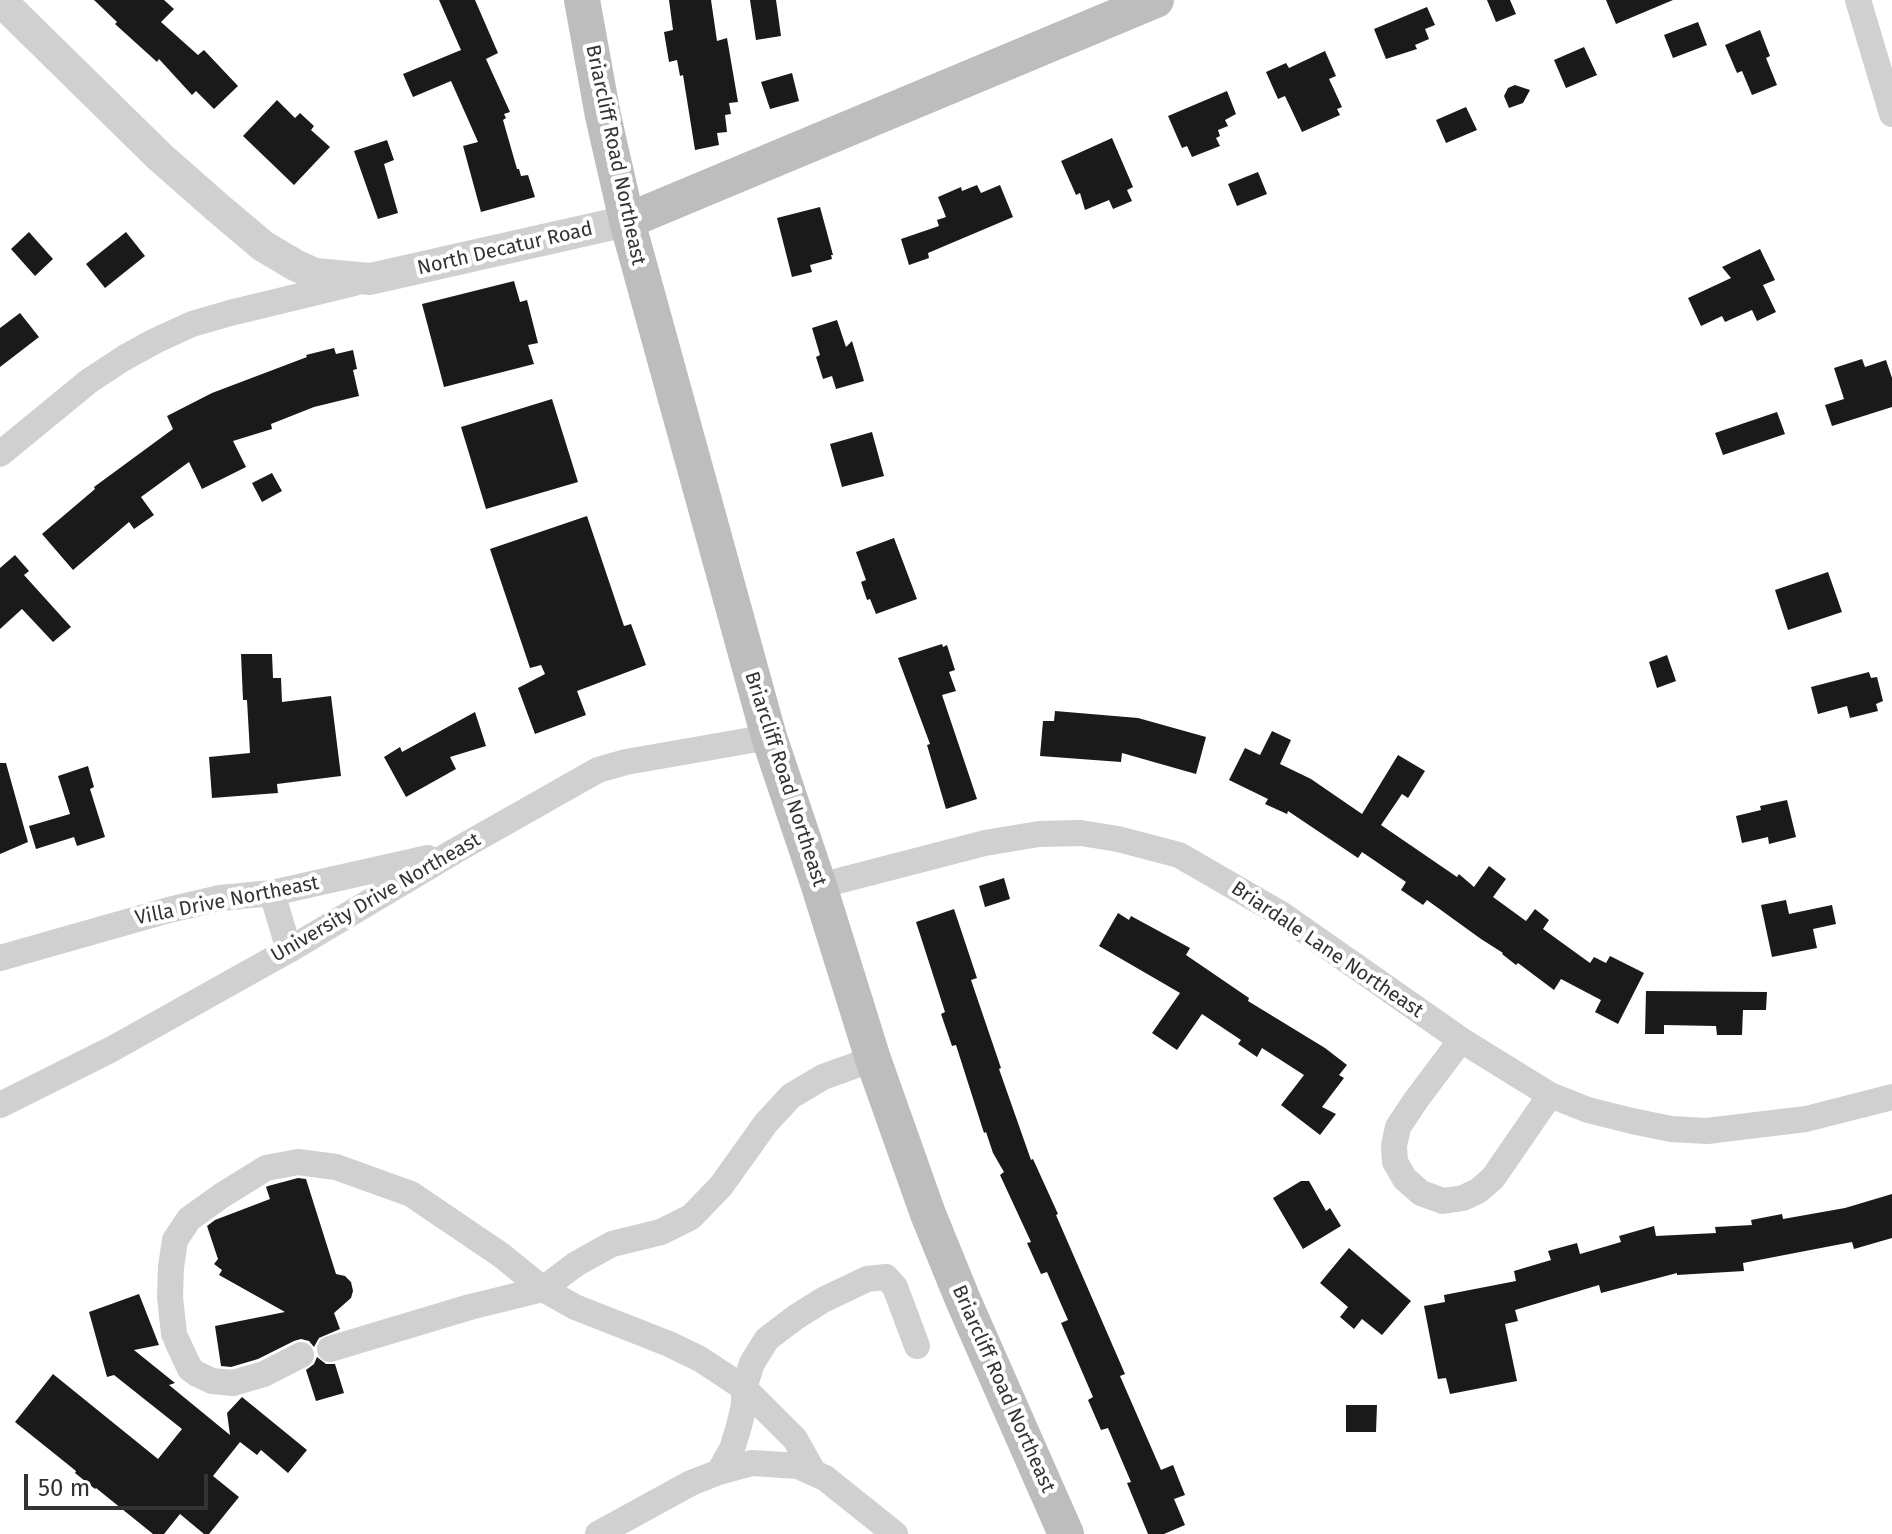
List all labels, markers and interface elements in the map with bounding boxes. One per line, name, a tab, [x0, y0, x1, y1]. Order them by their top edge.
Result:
street label: Briarcliff Road Northeast	[580, 43, 650, 267]
street label: North Decatur Road	[415, 217, 595, 281]
street label: Briarcliff Road Northeast	[739, 668, 831, 890]
street label: University Drive Northeast	[267, 828, 485, 968]
street label: Villa Drive Northeast	[133, 871, 321, 931]
street label: Briardale Lane Northeast	[1226, 877, 1428, 1023]
street label: Briarcliff Road Northeast	[946, 1282, 1060, 1496]
scale bar	[28, 1458, 212, 1508]
text: 50 m	[38, 1474, 90, 1502]

